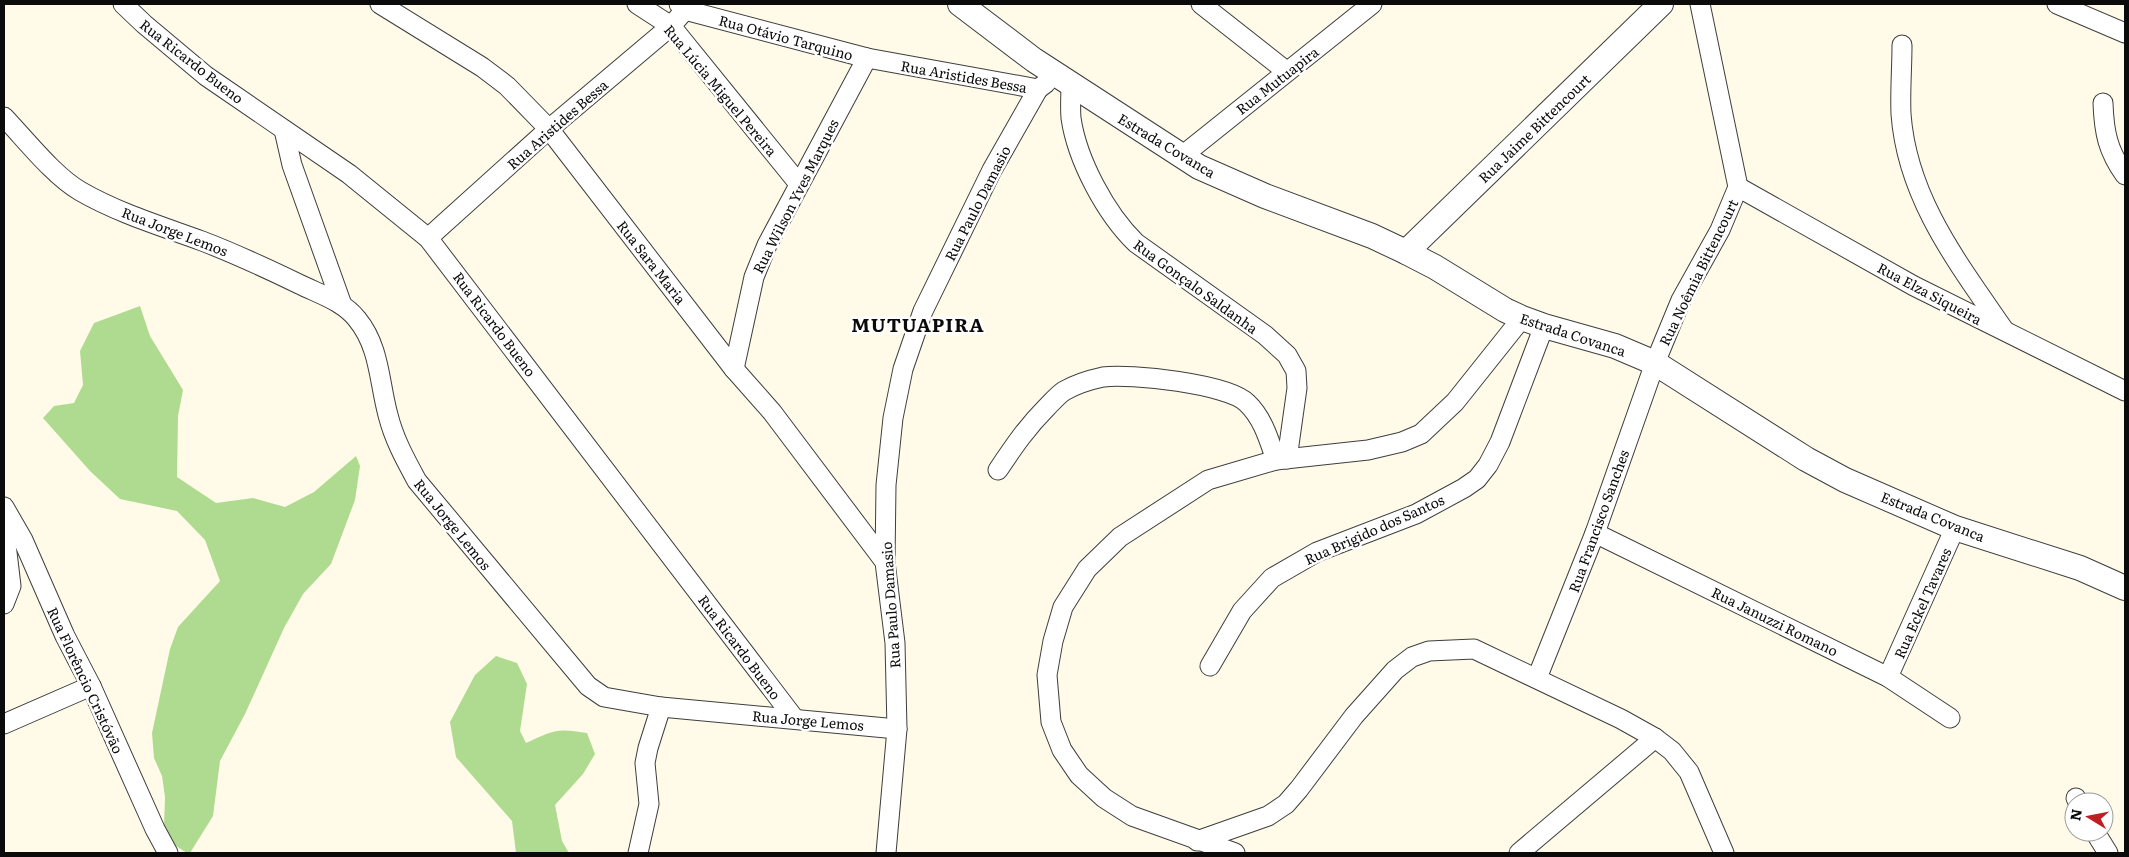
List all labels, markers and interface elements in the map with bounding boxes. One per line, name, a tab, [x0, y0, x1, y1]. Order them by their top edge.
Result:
street label: Rua Otávio Tarquino	[717, 9, 855, 65]
street label: Rua Ricardo Bueno	[136, 14, 248, 108]
street label: Rua Lúcia Miguel Pereira	[660, 20, 782, 160]
street label: Rua Mutuapira	[1232, 41, 1323, 119]
street label: Rua Aristides Bessa	[899, 55, 1029, 97]
street label: Rua Jaime Bittencourt	[1473, 69, 1595, 187]
street label: Rua Aristides Bessa	[502, 74, 612, 173]
street label: Estrada Covanca	[1115, 108, 1220, 182]
street label: Rua Wilson Yves Marques	[747, 115, 843, 277]
street label: Rua Paulo Damasio	[939, 142, 1015, 264]
street label: Rua Noêmia Bittencourt	[1654, 195, 1742, 349]
street label: Rua Jorge Lemos	[119, 202, 231, 260]
street label: Rua Sara Maria	[613, 216, 691, 308]
street label: Rua Gonçalo Saldanha	[1130, 234, 1263, 338]
street label: Rua Elza Siqueira	[1874, 257, 1986, 329]
street label: Rua Ricardo Bueno	[449, 267, 541, 381]
street label: Estrada Covanca	[1517, 307, 1629, 361]
district label: MUTUAPIRA	[851, 310, 985, 338]
street label: Rua Francisco Sanches	[1563, 447, 1633, 595]
street label: Rua Jorge Lemos	[410, 474, 496, 574]
street label: Estrada Covanca	[1878, 486, 1988, 546]
street label: Rua Brigido dos Santos	[1301, 489, 1447, 569]
street label: Rua Paulo Damasio	[876, 541, 904, 669]
street label: Rua Eckel Tavares	[1889, 544, 1955, 662]
street label: Rua Januzzi Romano	[1708, 582, 1842, 660]
street label: Rua Ricardo Bueno	[694, 590, 786, 704]
street label: Rua Florêncio Cristóvão	[43, 603, 129, 757]
street label: Rua Jorge Lemos	[751, 705, 865, 735]
north arrow	[2064, 792, 2114, 842]
text: N	[2064, 807, 2086, 822]

